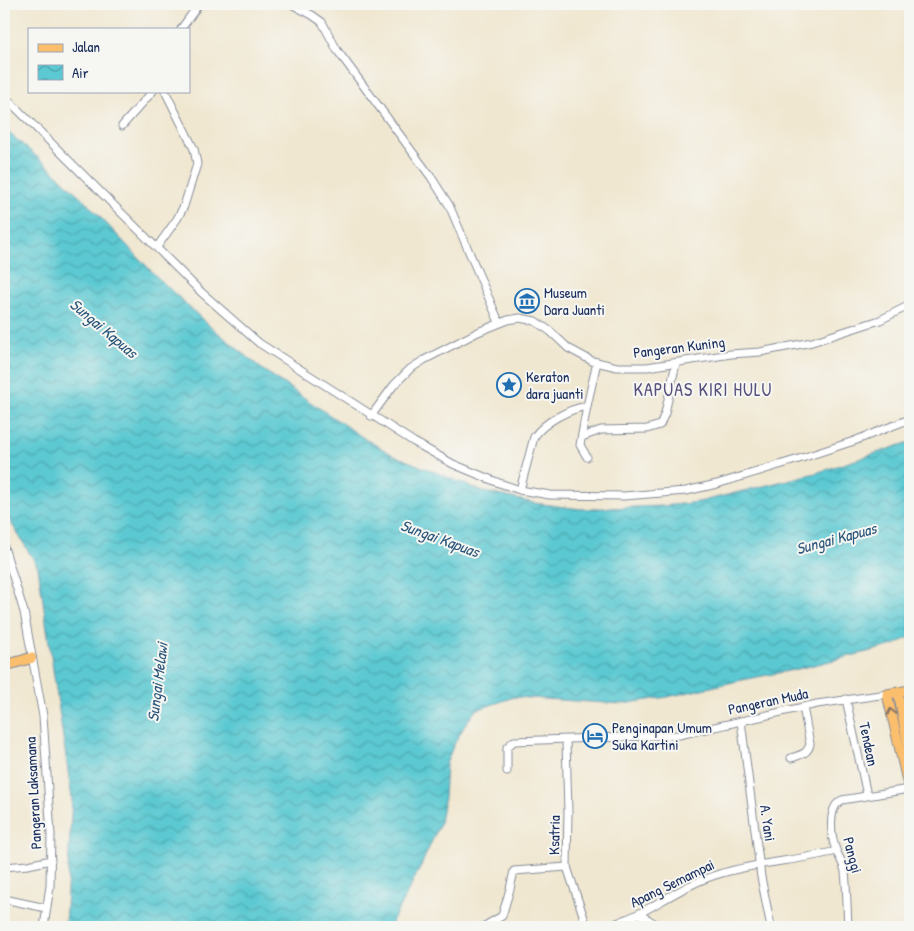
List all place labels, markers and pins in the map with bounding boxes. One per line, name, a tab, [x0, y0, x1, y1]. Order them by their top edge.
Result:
place label: Museum Dara Juanti	[544, 282, 605, 320]
museum icon: Museum Dara Juanti	[514, 288, 540, 314]
place label: Keraton dara juanti	[526, 366, 584, 404]
place icon: Keraton dara juanti	[496, 372, 522, 398]
place label: Penginapan Umum Suka Kartini	[612, 717, 712, 755]
hotel icon: Penginapan Umum Suka Kartini	[582, 723, 608, 749]

